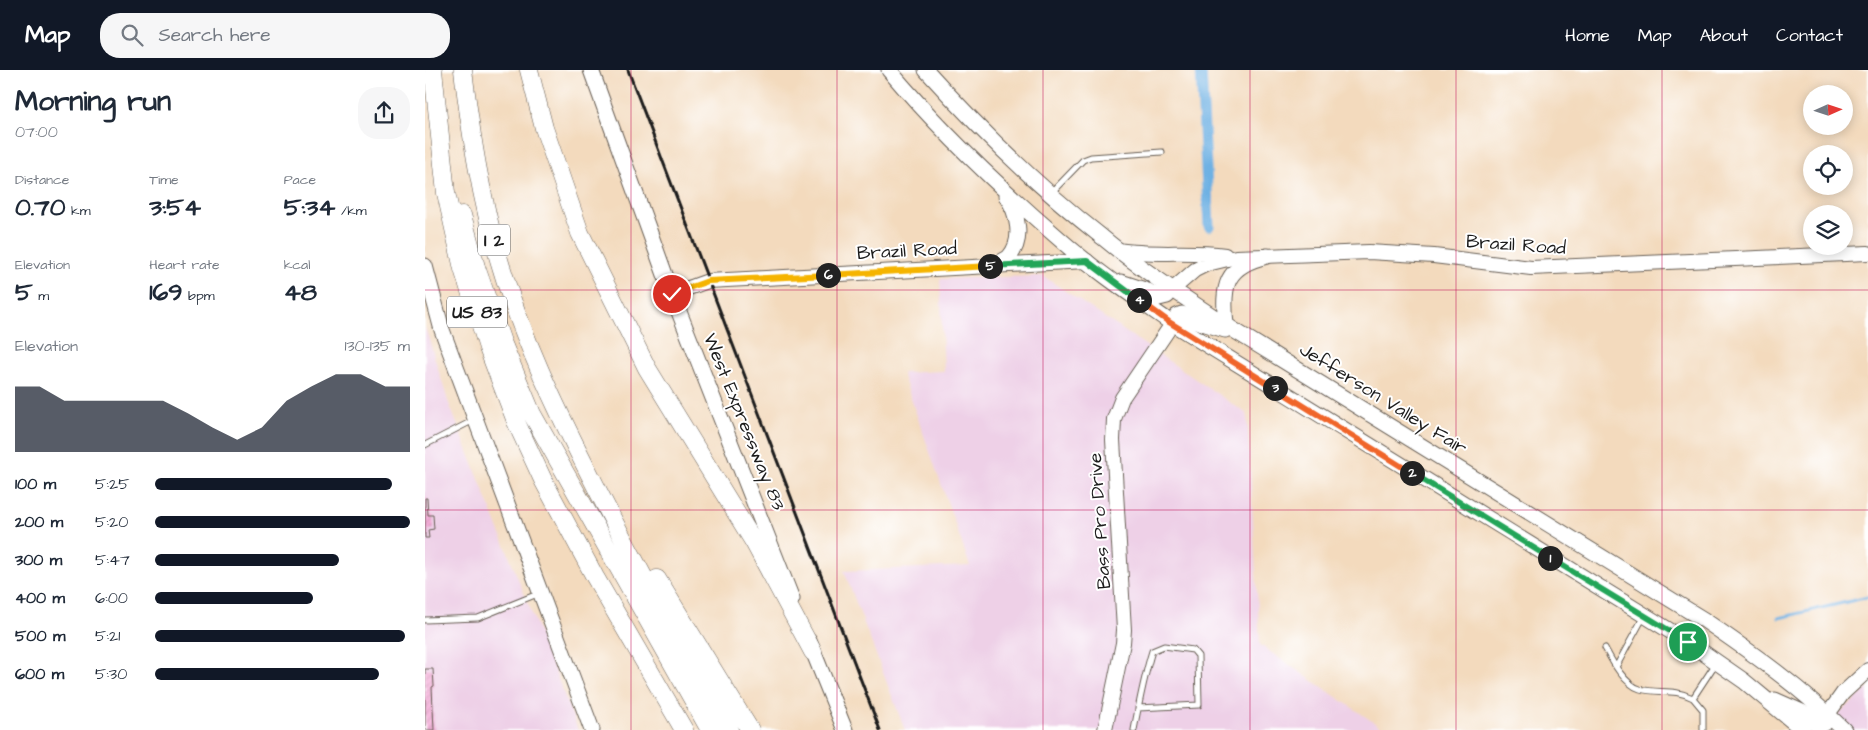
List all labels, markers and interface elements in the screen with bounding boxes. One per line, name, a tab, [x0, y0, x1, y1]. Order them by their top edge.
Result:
search box	[100, 13, 450, 58]
text: Map	[25, 18, 70, 52]
icon: search	[118, 21, 146, 49]
text: Search here	[158, 22, 271, 49]
text: Home	[1565, 23, 1610, 48]
text: Map	[1638, 23, 1672, 48]
text: About	[1700, 23, 1748, 48]
text: Contact	[1776, 23, 1843, 48]
text: Morning run	[15, 82, 171, 121]
north arrow	[1803, 85, 1853, 135]
map controls	[1803, 85, 1853, 255]
button: share	[358, 87, 410, 139]
text: 07:00	[15, 121, 58, 143]
button: locate	[1803, 145, 1853, 195]
text: Distance	[15, 170, 69, 190]
text: Time	[149, 170, 179, 190]
text: Pace	[284, 170, 316, 190]
text: 0.70	[15, 190, 65, 225]
text: 3:54	[149, 190, 201, 225]
text: 5:34	[284, 190, 335, 225]
text: km	[65, 201, 91, 221]
text: /km	[335, 201, 367, 221]
button: layers	[1803, 205, 1853, 255]
road number: I 2	[478, 224, 510, 256]
street label: Brazil Road	[1465, 228, 1567, 262]
street label: Brazil Road	[856, 235, 958, 267]
pin: 5	[977, 254, 1003, 278]
text: Elevation	[15, 255, 70, 275]
text: Heart rate	[149, 255, 220, 275]
text: kcal	[284, 255, 310, 275]
text: 5	[986, 256, 995, 276]
pin: 6	[815, 262, 841, 288]
text: 6	[824, 265, 833, 285]
pin	[651, 273, 693, 315]
text: 5	[15, 275, 33, 310]
text: 169	[149, 275, 182, 310]
text: 48	[284, 275, 317, 310]
icon: check	[658, 280, 686, 308]
text: m	[33, 286, 49, 306]
text: bpm	[182, 286, 215, 306]
pin: 4	[1127, 288, 1151, 312]
text: 4	[1135, 290, 1144, 310]
road number: US 83	[447, 296, 507, 328]
street label: West Expressway 83	[695, 329, 792, 515]
text: Elevation	[15, 335, 78, 357]
text: 130–135 m	[344, 335, 410, 357]
street label: Jefferson Valley Fair	[1293, 336, 1472, 463]
pin: 3	[1263, 376, 1287, 400]
text: 3	[1272, 378, 1279, 398]
street label: Bass Pro Drive	[1082, 452, 1118, 590]
pin: 2	[1399, 460, 1425, 486]
text: 2	[1408, 463, 1417, 483]
text: 100 m	[15, 473, 56, 495]
text: 5:25	[95, 473, 129, 495]
text: 200 m	[15, 511, 63, 533]
text: 5:20	[95, 511, 128, 533]
pin: 1	[1537, 546, 1563, 570]
text: 1	[1550, 548, 1551, 568]
text: 300 m	[15, 549, 62, 571]
text: 5:47	[95, 549, 130, 571]
text: 400 m	[15, 587, 65, 609]
text: 6:00	[95, 587, 128, 609]
pin	[1667, 621, 1709, 663]
text: 500 m	[15, 625, 65, 647]
text: 5:21	[95, 625, 120, 647]
icon: arrive	[1674, 628, 1702, 656]
text: 600 m	[15, 663, 64, 685]
text: 5:30	[95, 663, 127, 685]

